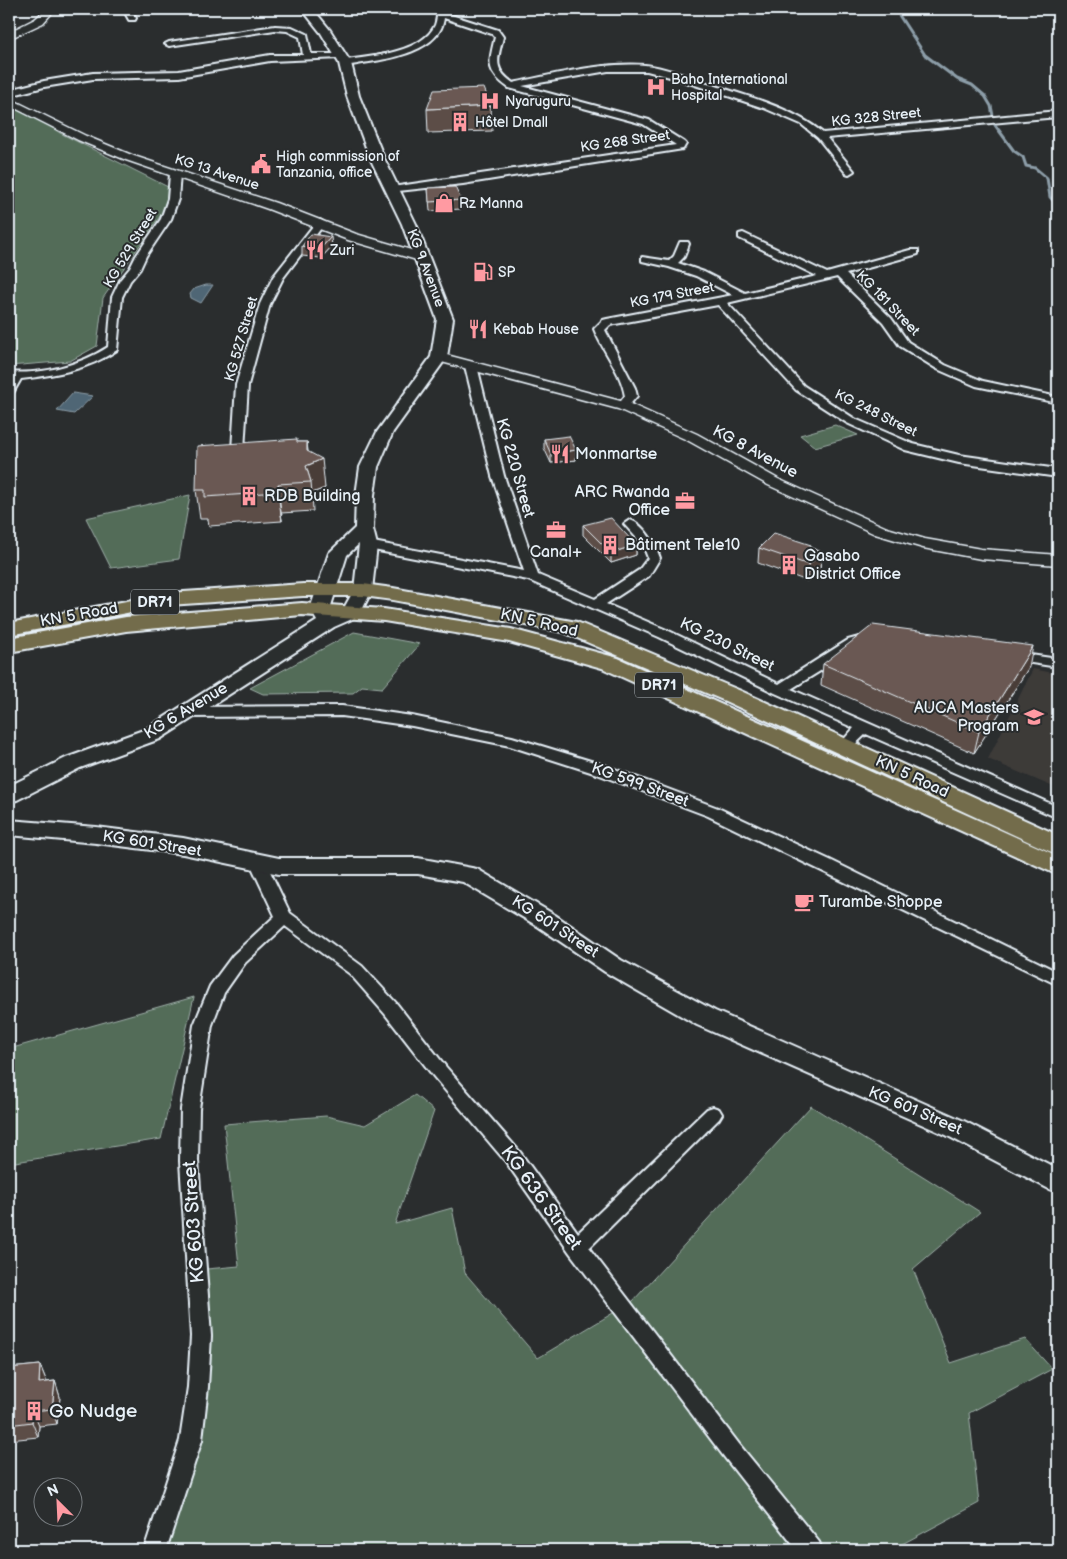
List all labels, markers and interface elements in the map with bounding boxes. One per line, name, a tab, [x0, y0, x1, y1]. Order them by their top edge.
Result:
place label: Baho International Hospital	[671, 71, 788, 104]
hospital icon: Baho International Hospital	[645, 76, 667, 98]
hospital icon: Nyaruguru	[479, 90, 501, 112]
place label: Nyaruguru	[505, 93, 571, 110]
street label: KG 328 Street	[830, 104, 922, 130]
building icon: Hôtel Dmall	[449, 111, 471, 133]
place label: Hôtel Dmall	[475, 114, 548, 131]
street label: KG 268 Street	[579, 126, 671, 156]
place label: High commission of Tanzania, office	[276, 148, 401, 181]
street label: KG 13 Avenue	[173, 150, 261, 194]
public building icon: High commission of Tanzania, office	[250, 153, 272, 175]
shop icon: Rz Manna	[433, 192, 455, 214]
place label: Rz Manna	[459, 195, 523, 212]
street label: KG 529 Street	[100, 205, 161, 291]
street label: KG 9 Avenue	[403, 227, 449, 309]
restaurant icon: Zuri	[304, 239, 326, 261]
place label: Zuri	[329, 242, 354, 259]
fuel station icon: SP	[472, 261, 494, 283]
place label: SP	[498, 264, 515, 281]
street label: KG 181 Street	[853, 267, 924, 340]
street label: KG 179 Street	[628, 278, 716, 311]
street label: KG 527 Street	[221, 294, 261, 383]
restaurant icon: Kebab House	[467, 318, 489, 340]
place label: Kebab House	[493, 321, 579, 338]
street label: KG 248 Street	[832, 386, 921, 441]
street label: KG 220 Street	[492, 416, 538, 520]
street label: KG 8 Avenue	[709, 422, 801, 483]
restaurant icon: Monmartse	[549, 443, 571, 465]
place label: Monmartse	[575, 445, 658, 464]
place label: ARC Rwanda Office	[575, 483, 671, 520]
building icon: RDB Building	[238, 485, 260, 507]
place label: RDB Building	[264, 487, 361, 506]
office icon: ARC Rwanda Office	[674, 490, 696, 512]
office icon: Canal+	[545, 519, 567, 541]
building icon: Bâtiment Tele10	[599, 534, 621, 556]
place label: Bâtiment Tele10	[625, 536, 740, 555]
place label: Canal+	[530, 543, 582, 562]
place label: Gasabo District Office	[804, 547, 902, 584]
building icon: Gasabo District Office	[778, 554, 800, 576]
road number: DR71	[131, 590, 179, 614]
street label: KN 5 Road	[39, 599, 119, 631]
street label: KN 5 Road	[498, 605, 580, 641]
street label: KG 230 Street	[677, 614, 777, 676]
road number: DR71	[635, 672, 683, 698]
street label: KG 6 Avenue	[141, 678, 232, 743]
place label: AUCA Masters Program	[914, 699, 1019, 736]
school or university icon: AUCA Masters Program	[1023, 706, 1045, 728]
street label: KN 5 Road	[872, 752, 952, 802]
street label: KG 599 Street	[589, 759, 691, 811]
street label: KG 601 Street	[101, 827, 203, 861]
cafe icon: Turambe Shoppe	[793, 891, 815, 913]
street label: KG 601 Street	[508, 892, 602, 962]
place label: Turambe Shoppe	[819, 893, 943, 912]
street label: KG 601 Street	[865, 1083, 965, 1139]
street label: KG 636 Street	[495, 1141, 587, 1255]
street label: KG 603 Street	[178, 1160, 210, 1284]
building icon: Go Nudge	[23, 1400, 45, 1422]
place label: Go Nudge	[49, 1400, 137, 1423]
north arrow	[32, 1476, 82, 1526]
text: N	[45, 1481, 61, 1500]

